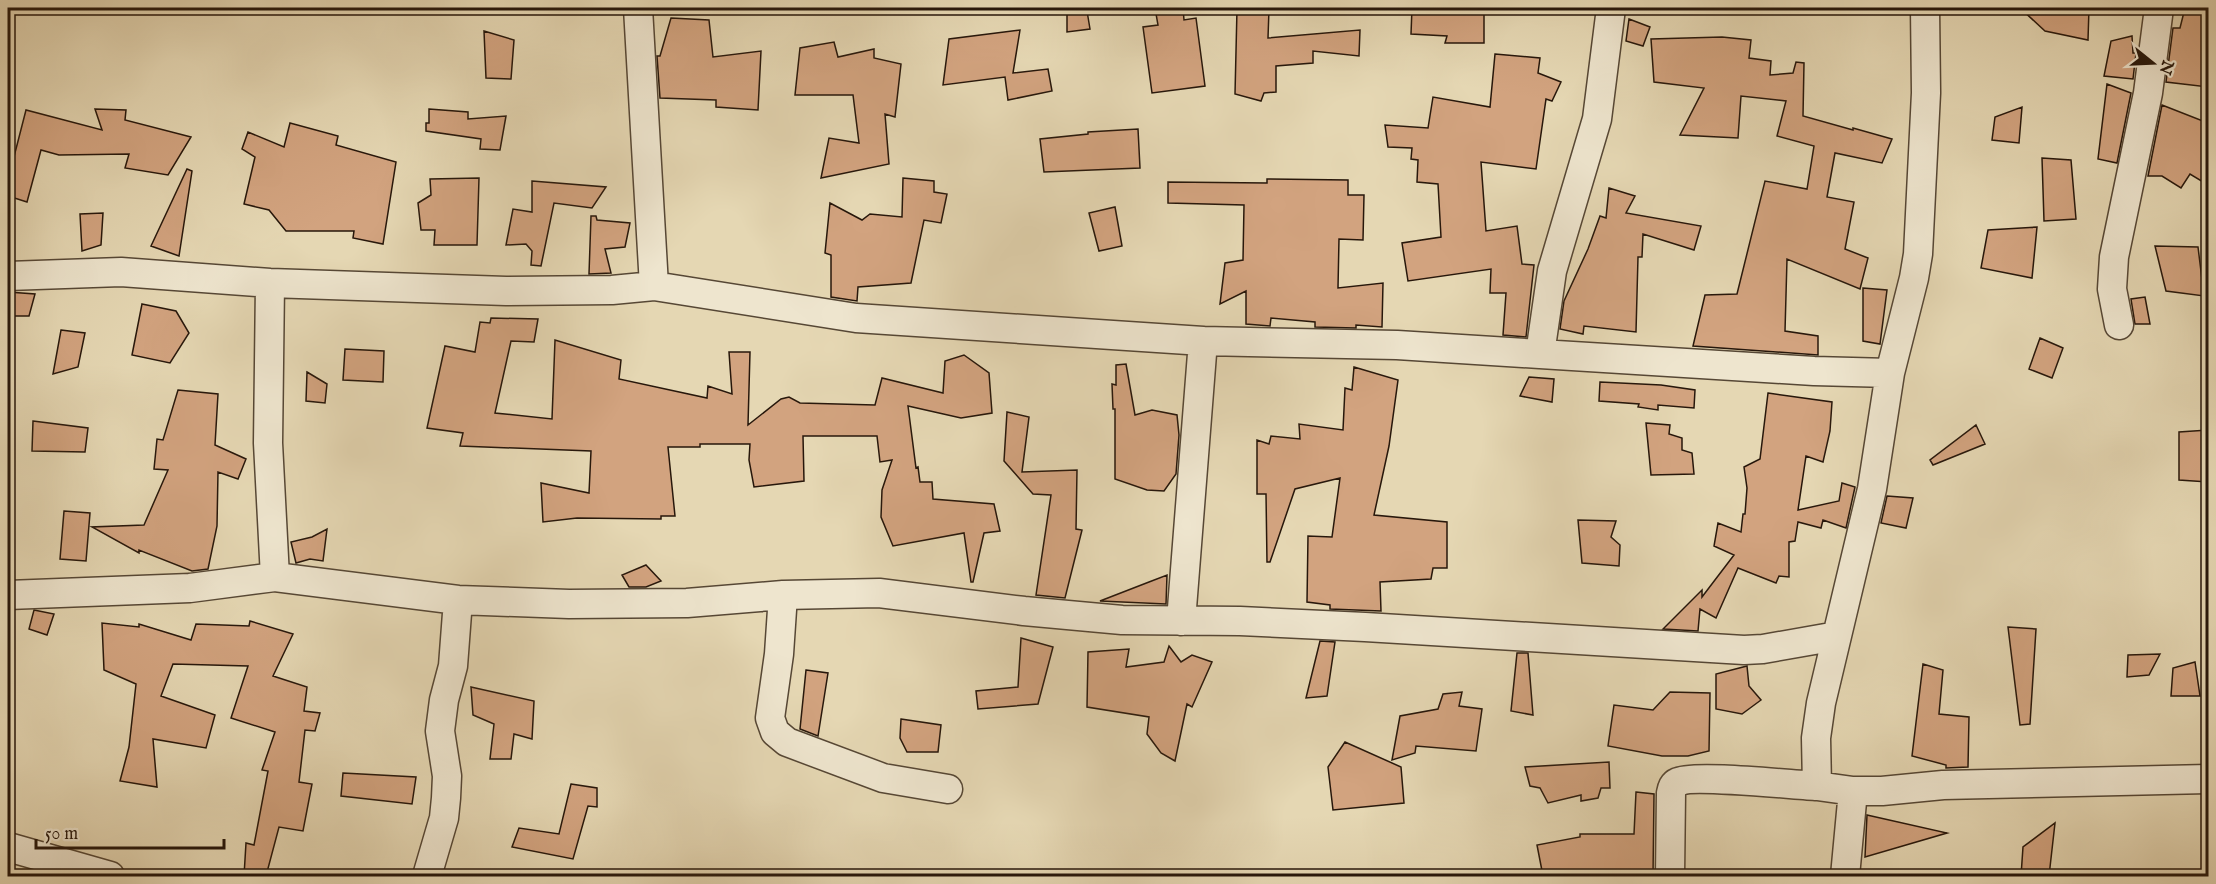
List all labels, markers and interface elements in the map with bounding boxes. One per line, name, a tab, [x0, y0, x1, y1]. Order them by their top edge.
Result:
north arrow	[2123, 33, 2183, 93]
text: N	[2154, 56, 2177, 77]
scale bar	[36, 812, 224, 850]
text: 50 m	[45, 823, 78, 846]

